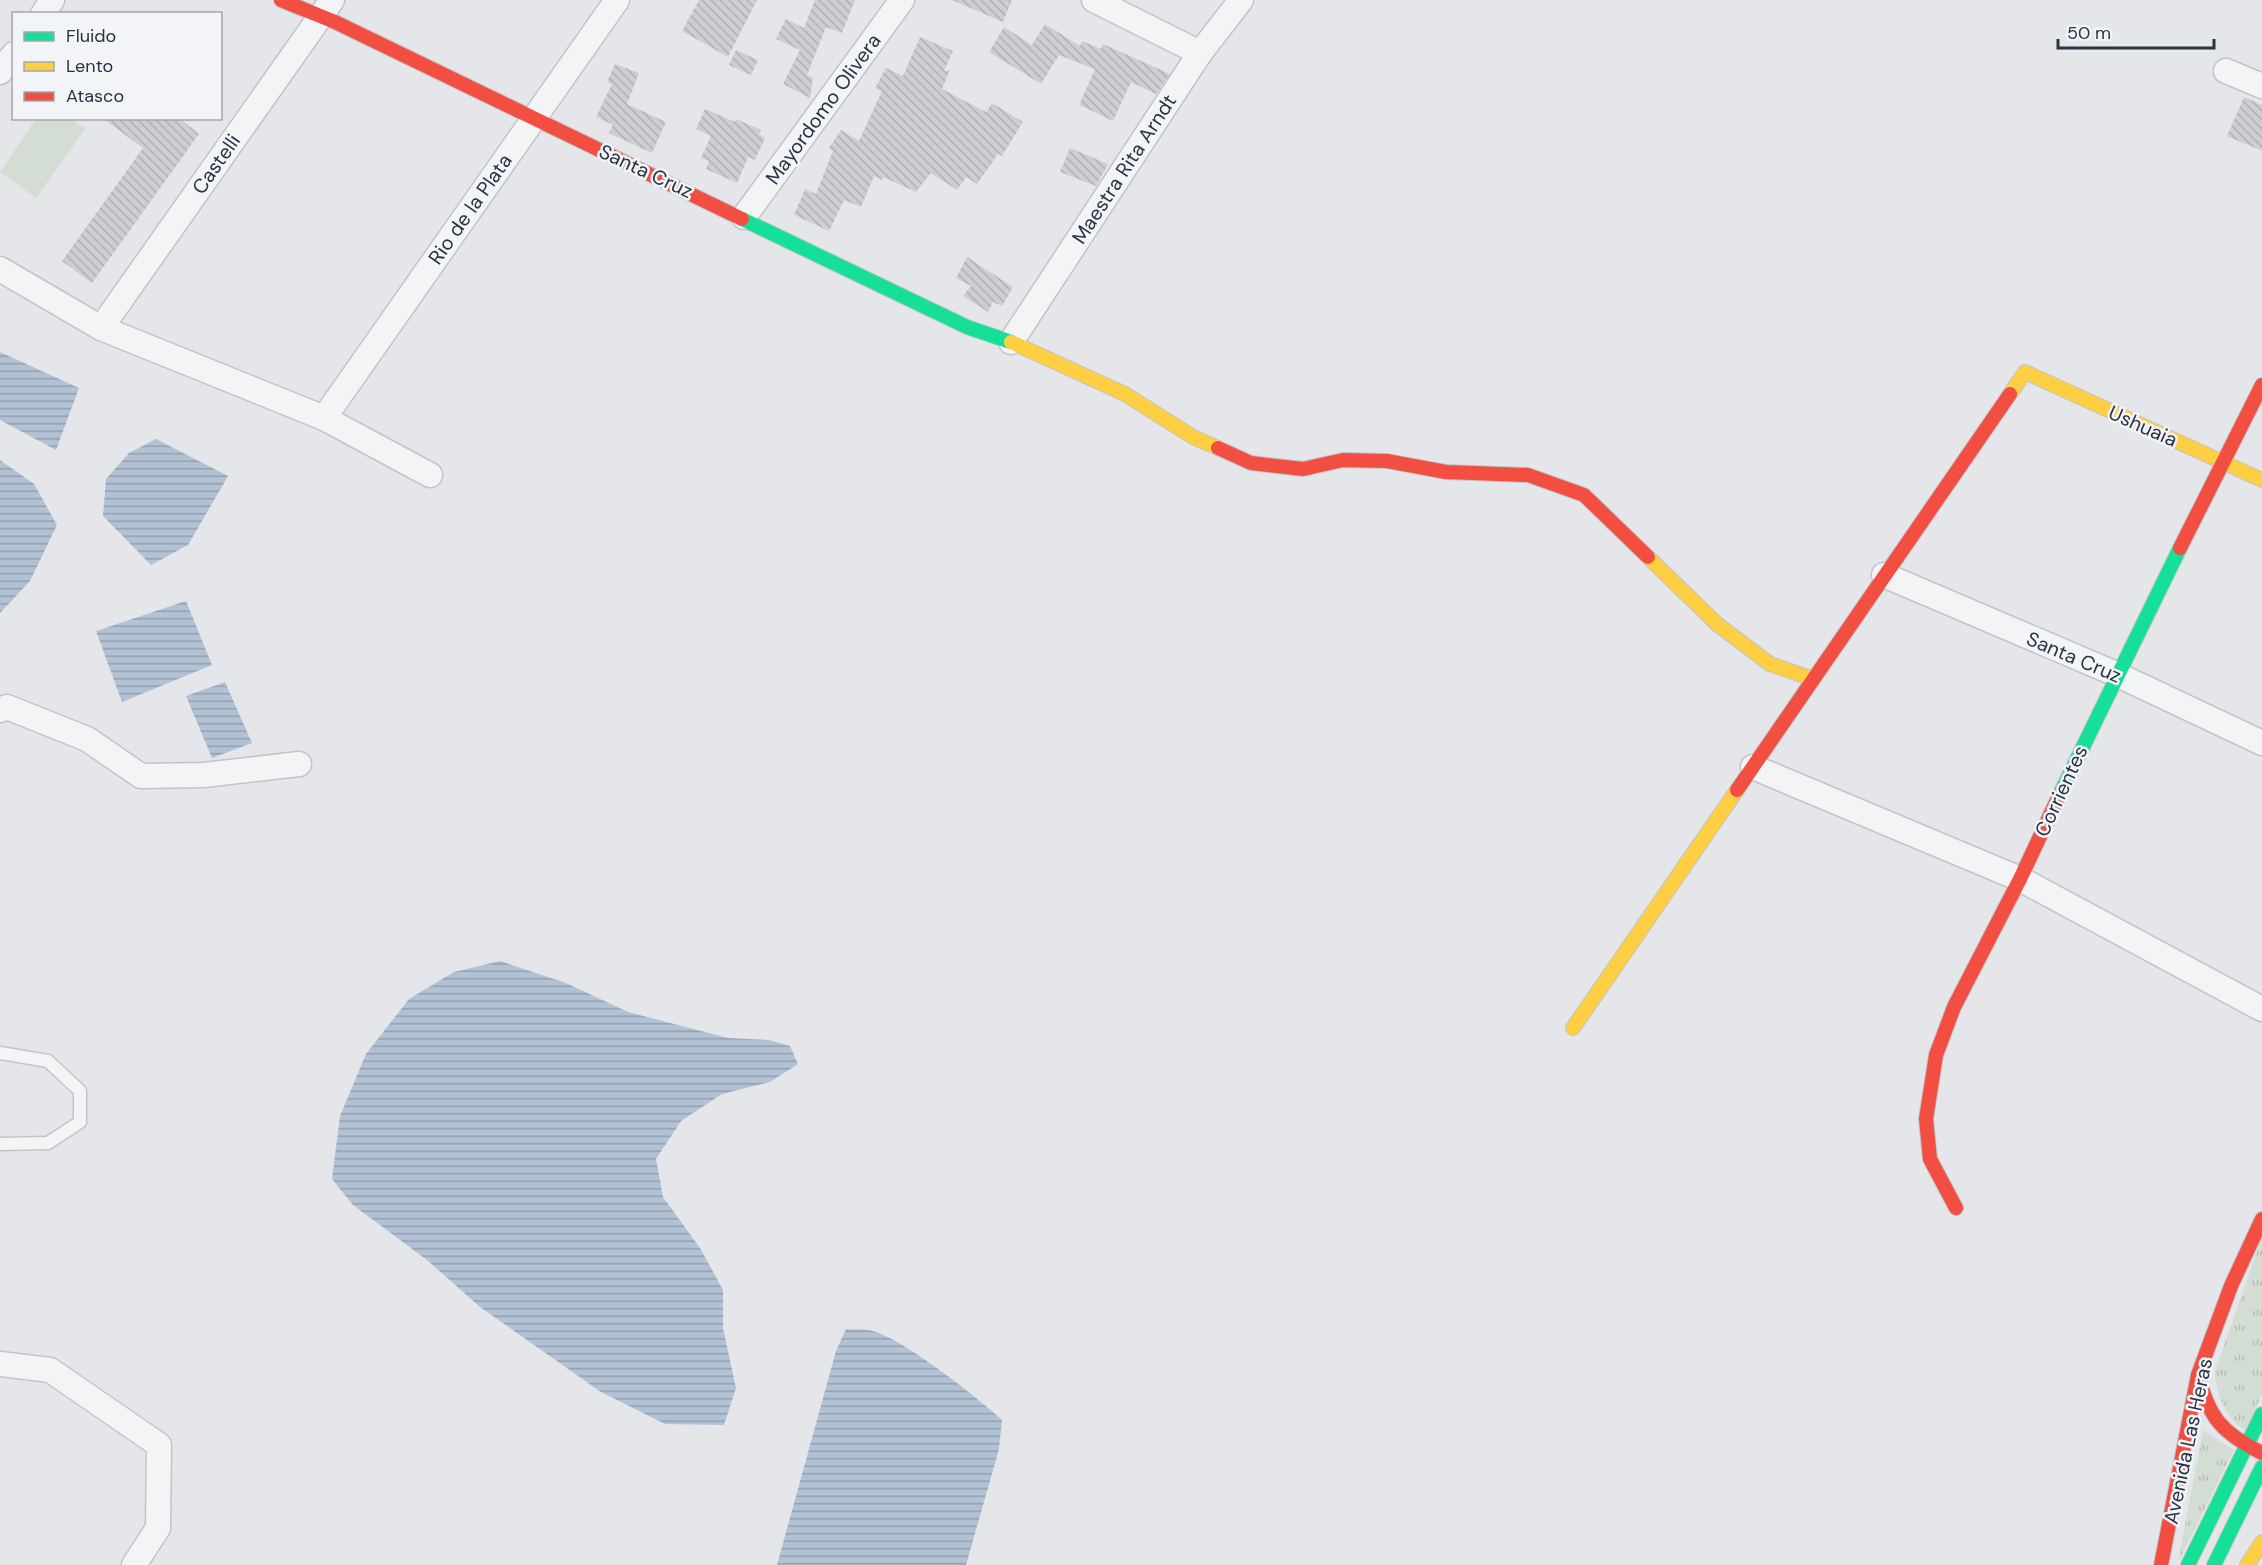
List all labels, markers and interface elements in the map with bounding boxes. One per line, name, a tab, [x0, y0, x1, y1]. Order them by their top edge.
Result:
legend	[12, 12, 222, 120]
scale bar	[2058, 12, 2214, 50]
text: 50 m	[2067, 21, 2111, 45]
text: Fluido	[66, 24, 116, 48]
street label: Mayordomo Olivera	[759, 28, 887, 190]
text: Lento	[66, 54, 113, 78]
text: Atasco	[66, 84, 124, 108]
street label: Maestra Rita Arndt	[1066, 89, 1182, 249]
street label: Castelli	[186, 129, 246, 199]
street label: Santa Cruz	[595, 138, 697, 204]
street label: Rio de la Plata	[422, 149, 518, 269]
street label: Ushuaia	[2105, 399, 2181, 453]
street label: Santa Cruz	[2023, 625, 2125, 689]
street label: Corrientes	[2029, 741, 2093, 841]
street label: Avenida Las Heras	[2158, 1356, 2218, 1526]

